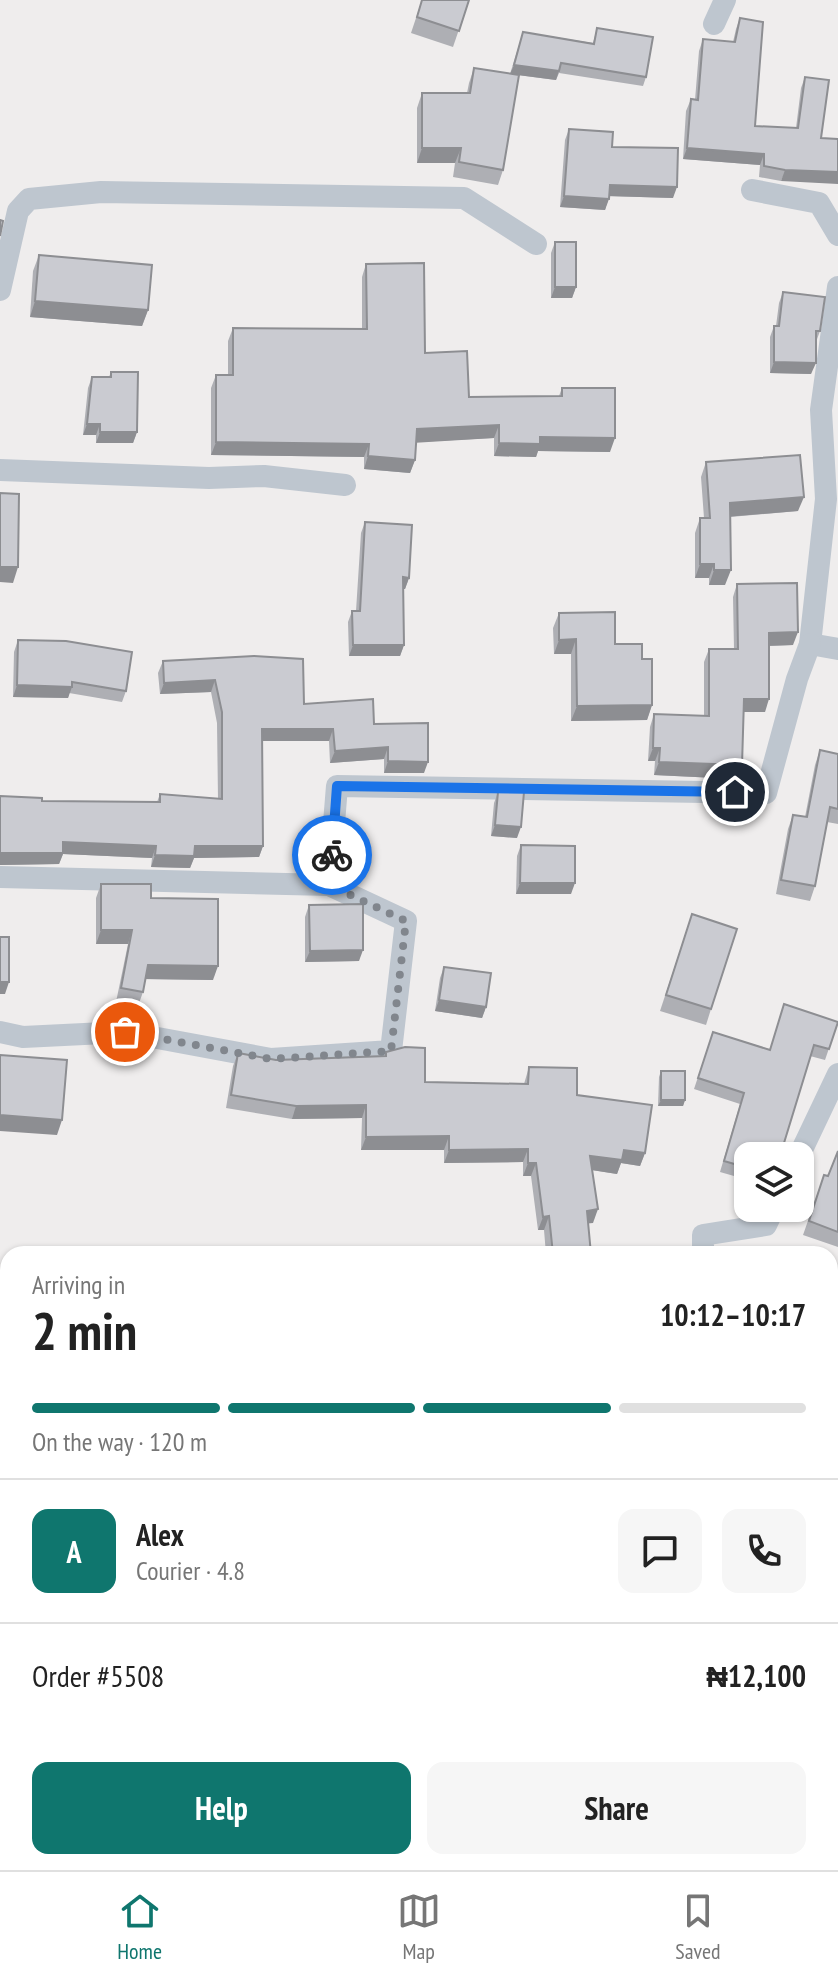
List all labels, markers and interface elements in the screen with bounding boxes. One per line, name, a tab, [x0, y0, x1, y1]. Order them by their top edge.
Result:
pin	[701, 758, 769, 826]
icon: home	[713, 770, 757, 814]
courier	[292, 815, 372, 895]
icon: bike	[310, 833, 354, 877]
pin	[91, 998, 159, 1066]
icon: bag	[103, 1010, 147, 1054]
map controls	[734, 1142, 814, 1222]
button: layers	[734, 1142, 814, 1222]
text: Arriving in	[32, 1268, 125, 1301]
text: 10:12–10:17	[660, 1295, 806, 1334]
text: 2 min	[32, 1297, 137, 1364]
text: On the way · 120 m	[32, 1425, 207, 1458]
button: chat	[618, 1509, 702, 1593]
button: phone	[722, 1509, 806, 1593]
text: Alex	[136, 1515, 184, 1554]
text: A	[66, 1532, 82, 1571]
text: Courier · 4.8	[136, 1554, 245, 1587]
text: Order #5508	[32, 1656, 164, 1695]
text: ₦12,100	[706, 1656, 806, 1695]
button: Help	[32, 1762, 411, 1854]
button: Share	[427, 1762, 806, 1854]
tab: Home	[117, 1889, 162, 1965]
tab: Map	[397, 1889, 441, 1965]
tab: Saved	[675, 1889, 721, 1965]

